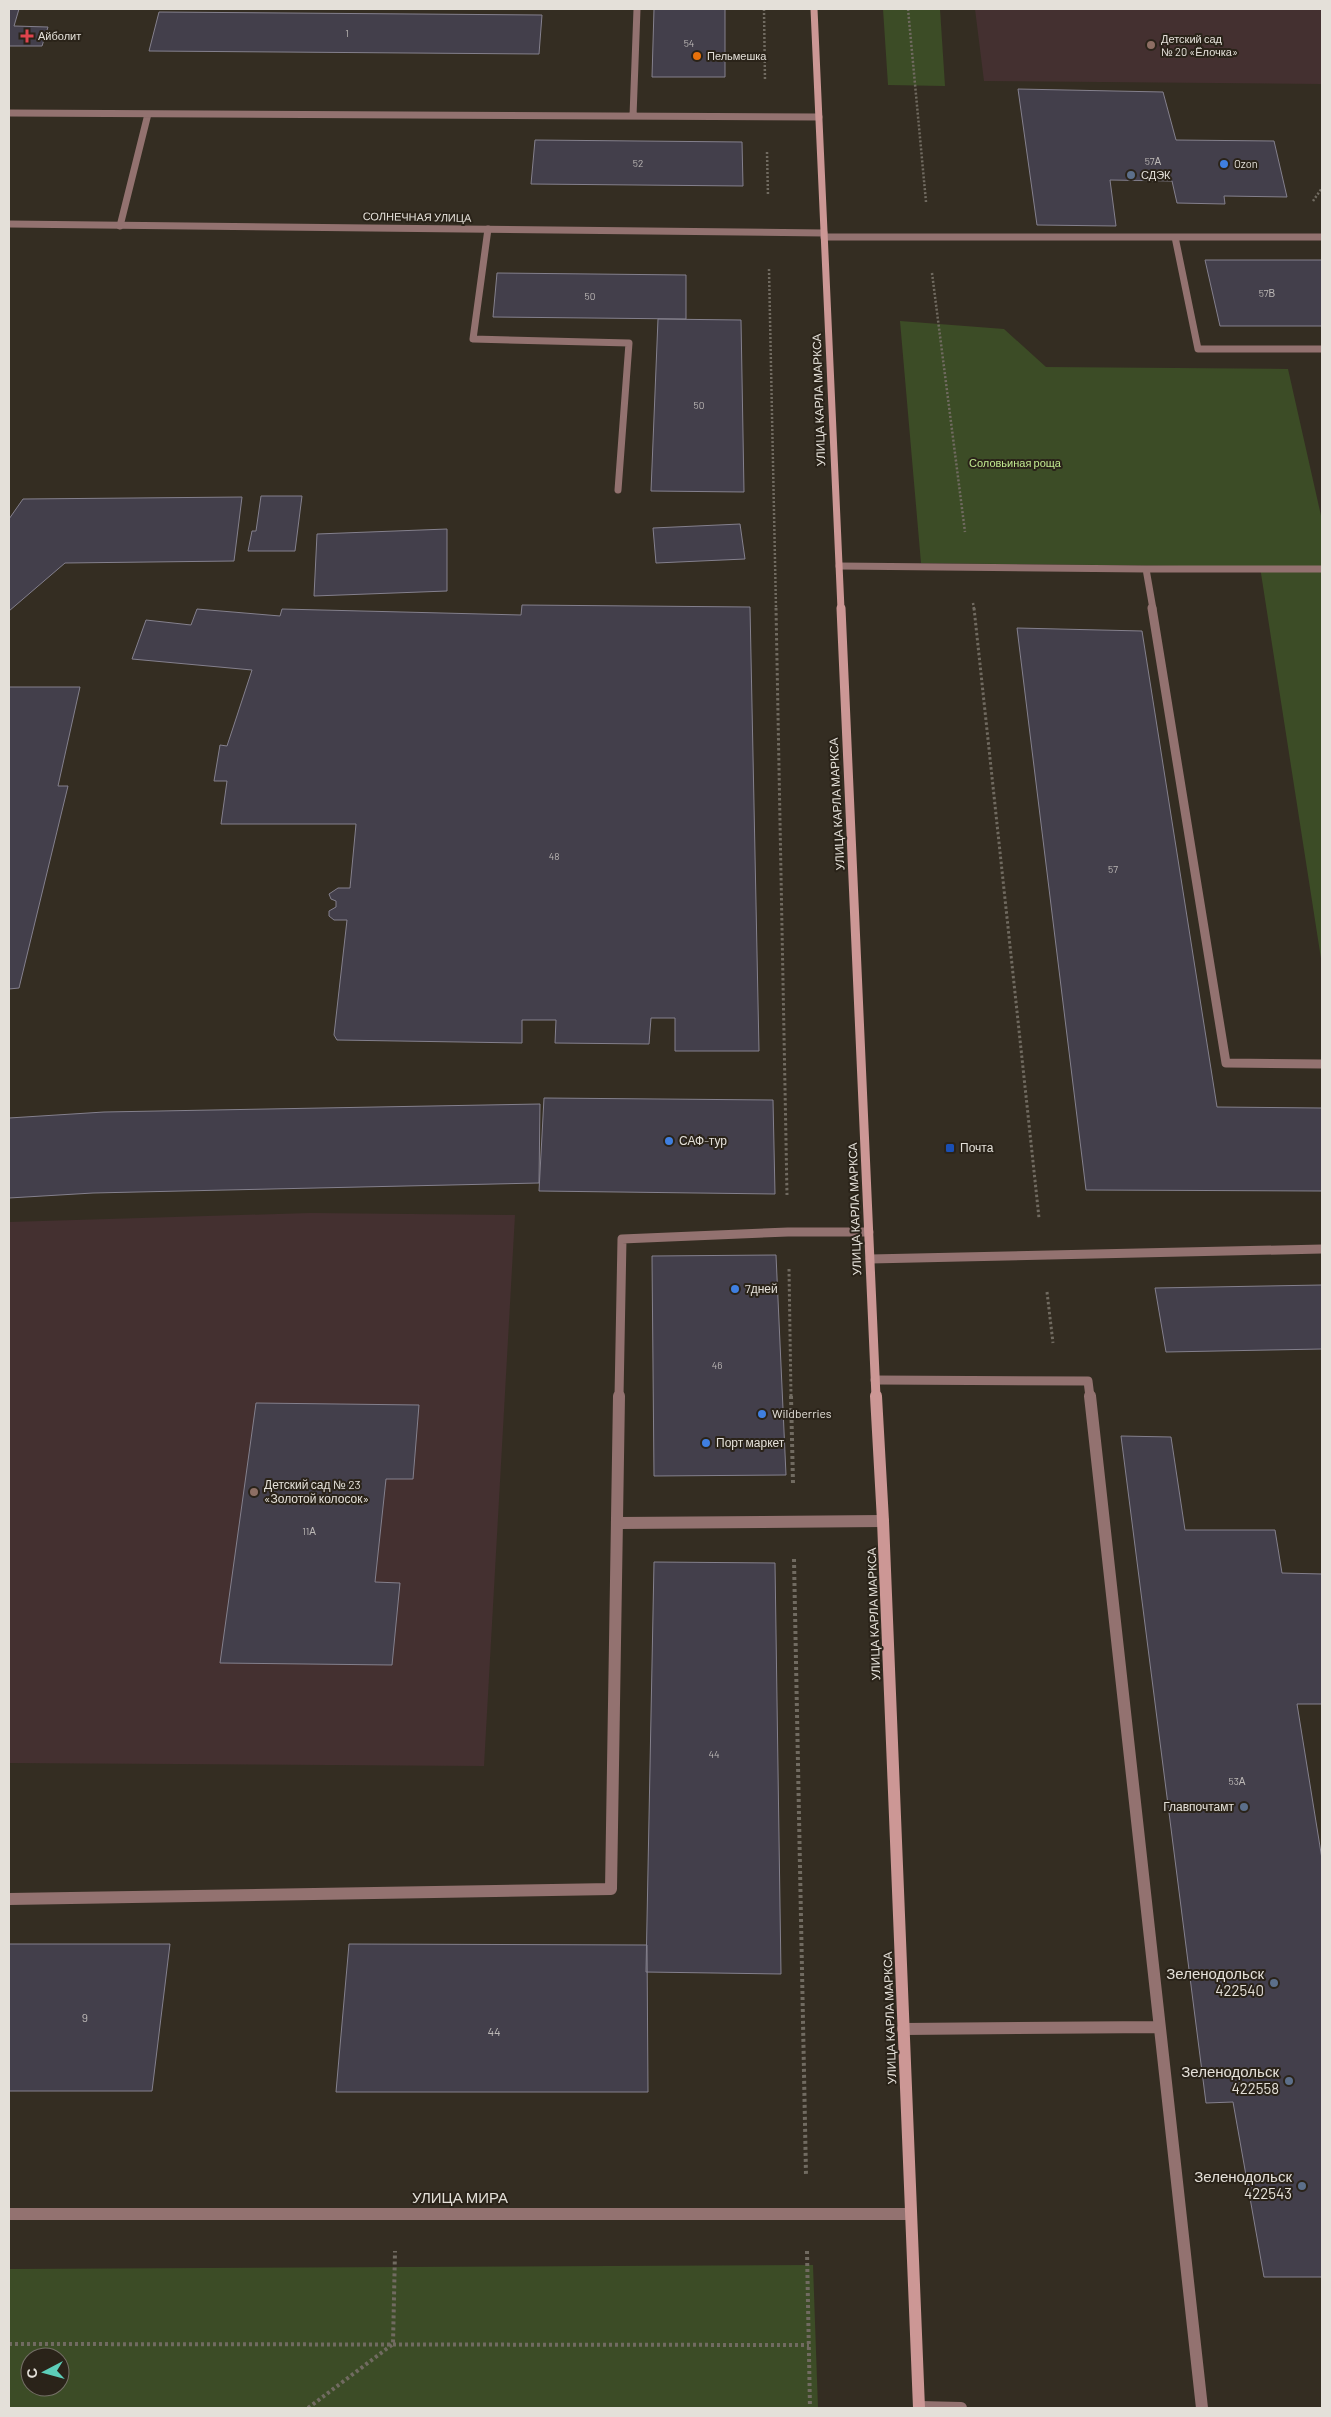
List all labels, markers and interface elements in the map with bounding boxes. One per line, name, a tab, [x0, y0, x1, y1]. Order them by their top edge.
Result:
house number: 1	[345, 27, 349, 39]
marker: Айболит	[20, 29, 34, 43]
place label: Айболит	[38, 29, 81, 42]
place label: Детский сад № 20 «Ёлочка»	[1161, 32, 1238, 58]
house number: 54	[684, 37, 694, 49]
marker: Детский сад № 20 «Ёлочка»	[1145, 39, 1157, 51]
place label: Пельмешка	[707, 49, 767, 62]
marker: Пельмешка	[691, 50, 703, 62]
house number: 57А	[1145, 155, 1162, 167]
house number: 52	[633, 157, 643, 169]
place label: Ozon	[1234, 157, 1258, 170]
marker: Ozon	[1218, 158, 1230, 170]
place label: СДЭК	[1141, 168, 1171, 181]
marker: СДЭК	[1125, 169, 1137, 181]
street label: СОЛНЕЧНАЯ УЛИЦА	[363, 209, 472, 224]
house number: 57В	[1259, 287, 1276, 299]
house number: 50	[585, 290, 595, 302]
street label: УЛИЦА КАРЛА МАРКСА	[809, 333, 828, 467]
house number: 50	[694, 399, 704, 411]
park label: Соловьиная роща	[969, 456, 1062, 469]
street label: УЛИЦА КАРЛА МАРКСА	[826, 737, 847, 871]
house number: 48	[549, 850, 559, 862]
house number: 57	[1108, 863, 1118, 875]
place label: САФ-тур	[679, 1133, 727, 1148]
marker: САФ-тур	[663, 1135, 675, 1147]
place label: Почта	[960, 1140, 994, 1154]
street label: УЛИЦА КАРЛА МАРКСА	[845, 1142, 864, 1276]
marker: Почта	[944, 1142, 956, 1154]
place label: 7дней	[745, 1281, 778, 1296]
marker: 7дней	[729, 1283, 741, 1295]
house number: 46	[712, 1359, 722, 1371]
place label: Wildberries	[772, 1406, 832, 1420]
marker: Wildberries	[756, 1408, 768, 1420]
place label: Порт маркет	[716, 1435, 785, 1450]
marker: Порт маркет	[700, 1437, 712, 1449]
place label: Детский сад № 23 «Золотой колосок»	[264, 1477, 369, 1505]
marker: Детский сад № 23 «Золотой колосок»	[248, 1486, 260, 1498]
house number: 11А	[302, 1525, 316, 1537]
street label: УЛИЦА КАРЛА МАРКСА	[864, 1547, 883, 1681]
house number: 44	[708, 1748, 720, 1760]
house number: 53А	[1229, 1775, 1246, 1787]
place label: Главпочтамт	[1163, 1799, 1234, 1813]
marker: Главпочтамт	[1238, 1801, 1250, 1813]
street label: УЛИЦА КАРЛА МАРКСА	[880, 1951, 899, 2085]
place label: Зеленодольск 422540	[1166, 1964, 1264, 1999]
marker: Зеленодольск 422540	[1268, 1977, 1280, 1989]
house number: 9	[82, 2010, 88, 2024]
house number: 44	[487, 2024, 501, 2038]
place label: Зеленодольск 422558	[1181, 2062, 1279, 2097]
marker: Зеленодольск 422558	[1283, 2075, 1295, 2087]
place label: Зеленодольск 422543	[1194, 2167, 1292, 2202]
marker: Зеленодольск 422543	[1296, 2180, 1308, 2192]
street label: УЛИЦА МИРА	[412, 2188, 508, 2206]
north arrow	[20, 2347, 70, 2397]
text: С	[23, 2367, 41, 2379]

